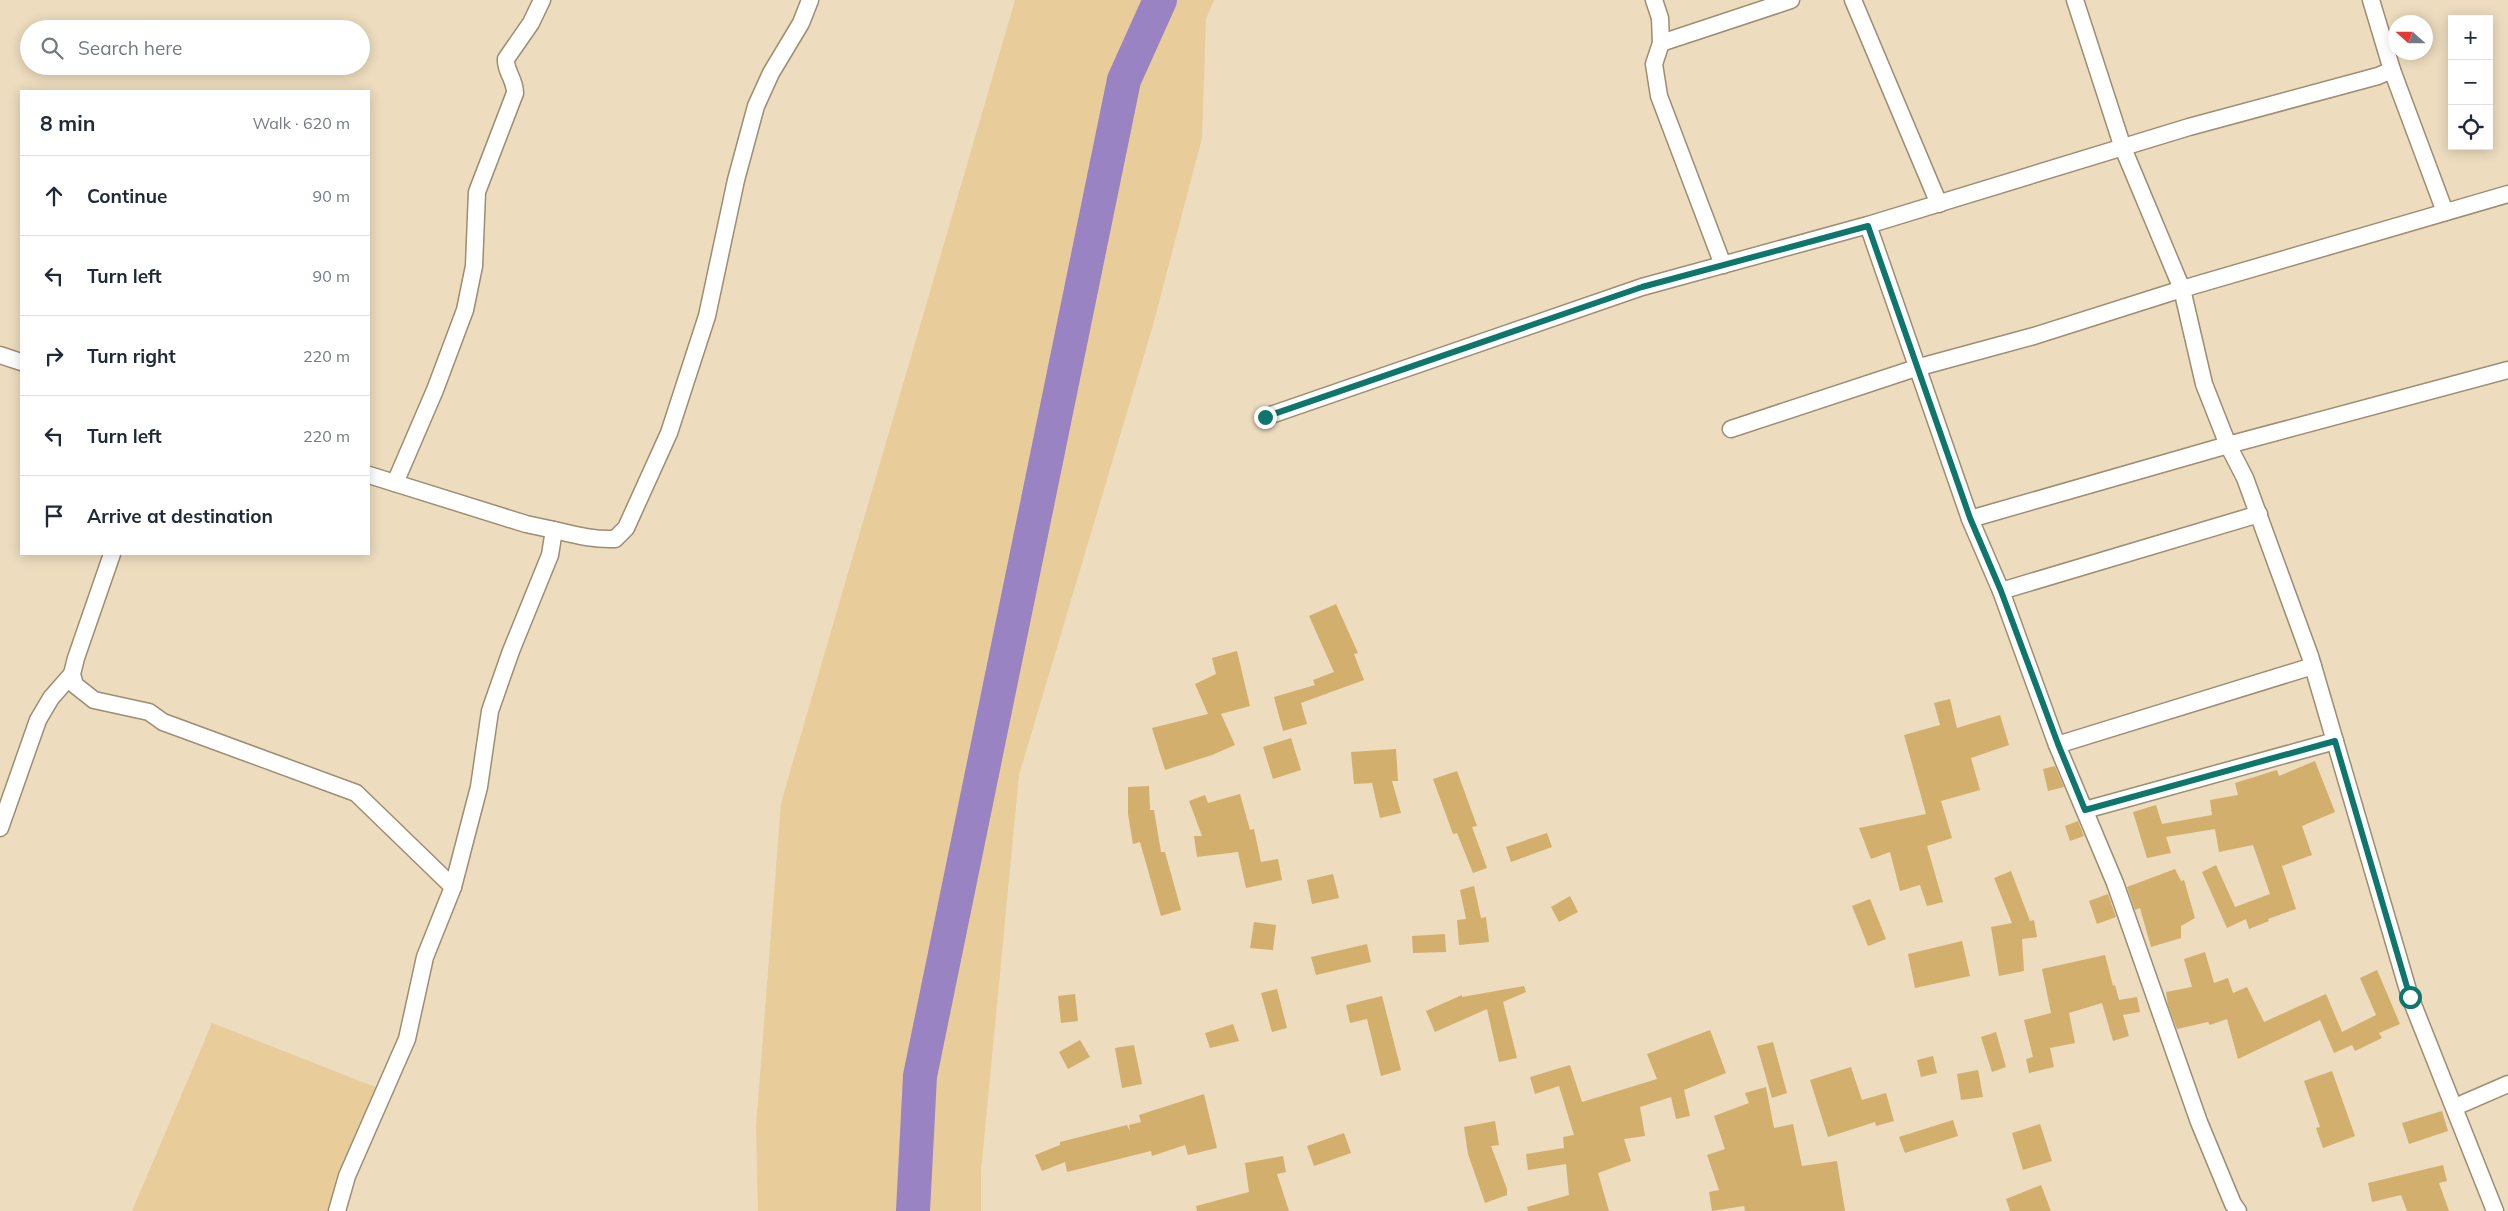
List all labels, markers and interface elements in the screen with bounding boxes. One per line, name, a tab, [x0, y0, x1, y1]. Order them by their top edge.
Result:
north arrow	[2388, 15, 2433, 60]
map controls	[2448, 15, 2493, 150]
button: +	[2448, 15, 2493, 60]
search box	[20, 20, 370, 75]
icon: search	[38, 34, 66, 62]
text: Search here	[78, 36, 182, 60]
button: −	[2448, 60, 2493, 105]
button: locate	[2448, 105, 2493, 150]
text: 8 min	[40, 110, 95, 136]
text: Walk · 620 m	[252, 113, 350, 133]
icon: ahead	[40, 182, 68, 210]
text: Continue	[87, 184, 167, 208]
text: 90 m	[313, 186, 350, 206]
icon: left	[40, 262, 68, 290]
text: Turn left	[87, 264, 162, 288]
text: 90 m	[313, 266, 350, 286]
icon: right	[40, 342, 68, 370]
text: Turn right	[87, 344, 176, 368]
text: 220 m	[303, 346, 350, 366]
route end	[1254, 406, 1277, 429]
icon: left	[40, 422, 68, 450]
text: Turn left	[87, 424, 162, 448]
text: 220 m	[303, 426, 350, 446]
icon: arrive	[40, 502, 68, 530]
text: Arrive at destination	[87, 504, 273, 528]
route start	[2399, 986, 2422, 1009]

